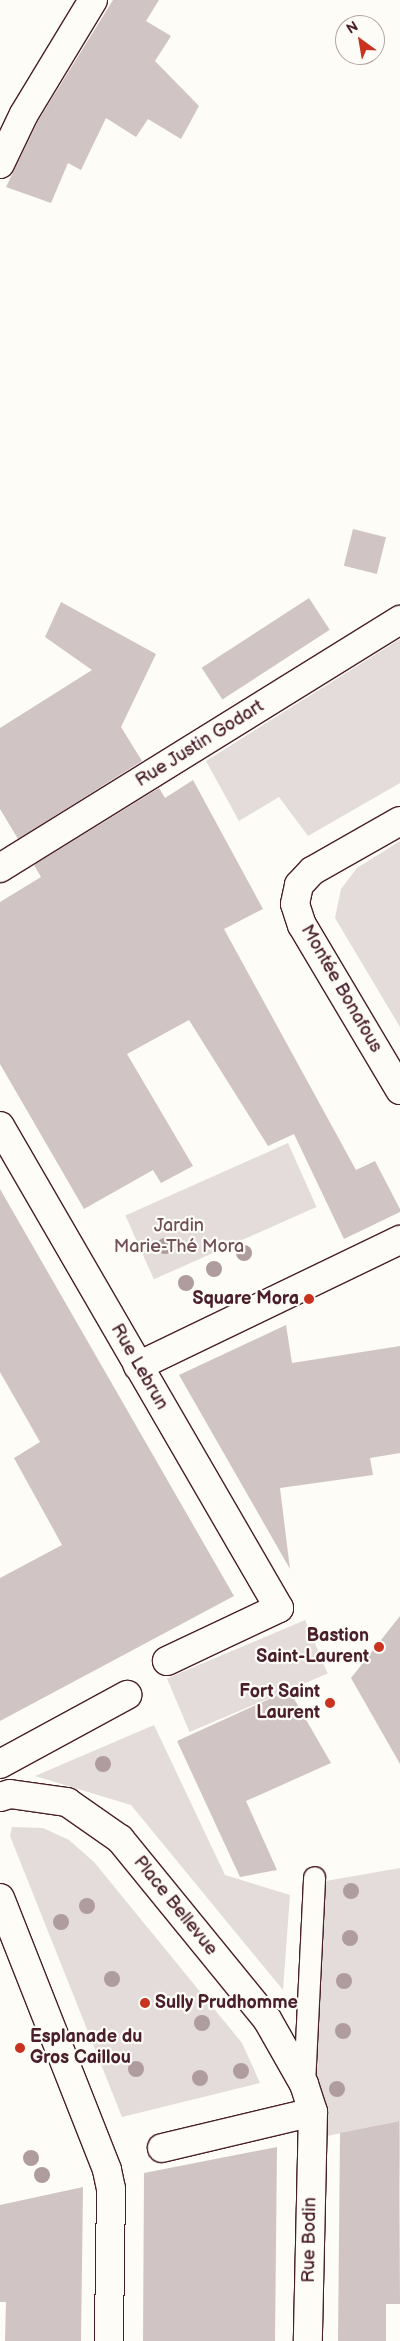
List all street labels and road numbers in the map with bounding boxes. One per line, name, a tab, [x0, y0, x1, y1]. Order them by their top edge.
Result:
street label: Rue Justin Godart	[132, 696, 268, 792]
street label: Montée Bonafous	[296, 921, 386, 1057]
street label: Rue Lebrun	[106, 1320, 172, 1414]
street label: Place Bellevue	[128, 1852, 222, 1960]
street label: Rue Bodin	[298, 2197, 322, 2283]

